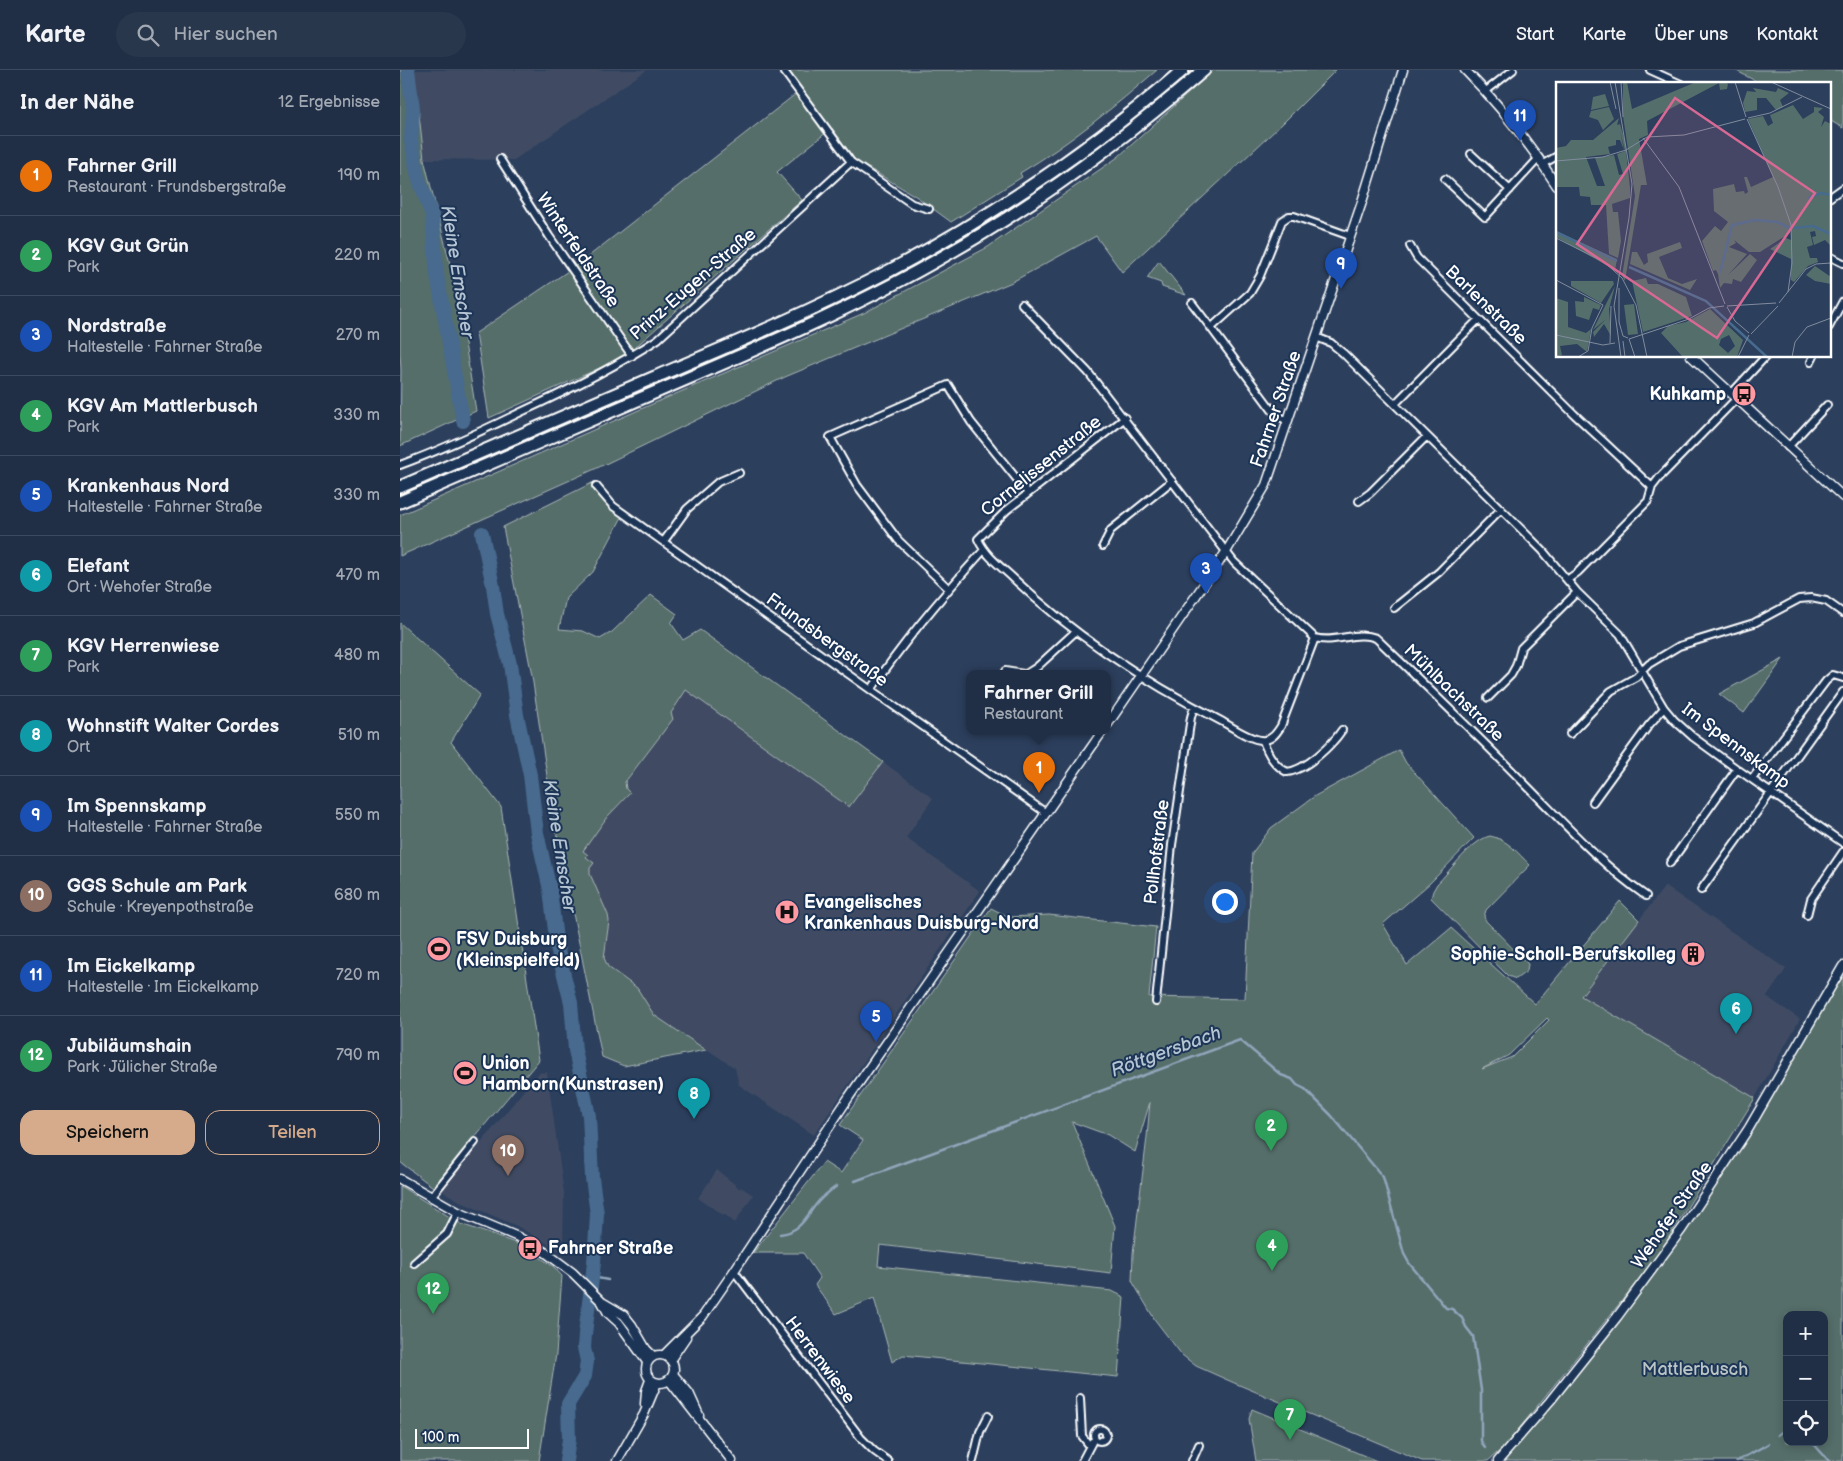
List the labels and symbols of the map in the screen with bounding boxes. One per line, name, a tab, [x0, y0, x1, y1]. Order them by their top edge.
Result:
inset map	[1556, 82, 1830, 358]
pin: 11	[1504, 100, 1536, 141]
street label: Winterfeldstraße	[532, 189, 624, 311]
water label: Kleine Emscher	[435, 204, 479, 341]
street label: Prinz-Eugen-Straße	[626, 223, 761, 344]
pin: 9	[1325, 248, 1357, 289]
street label: Barlenstraße	[1441, 261, 1531, 349]
street label: Fahrner Straße	[1246, 348, 1306, 470]
bus stop icon: Kuhkamp	[1731, 381, 1757, 407]
place label: Kuhkamp	[1650, 384, 1726, 405]
street label: Cornelissenstraße	[977, 411, 1106, 521]
pin: 3	[1190, 553, 1222, 594]
street label: Frundsbergstraße	[762, 589, 892, 691]
street label: Mühlbachstraße	[1400, 640, 1509, 746]
street label: Im Spennskamp	[1678, 698, 1794, 794]
pin: 1	[1023, 752, 1055, 793]
water label: Kleine Emscher	[537, 778, 581, 915]
street label: Pollhofstraße	[1140, 798, 1174, 906]
your location	[1212, 889, 1238, 915]
place label: Evangelisches Krankenhaus Duisburg-Nord	[804, 892, 1039, 934]
hospital icon: Evangelisches Krankenhaus Duisburg-Nord	[774, 899, 800, 925]
place label: FSV Duisburg (Kleinspielfeld)	[456, 929, 580, 971]
sports icon: FSV Duisburg (Kleinspielfeld)	[426, 936, 452, 962]
building icon: Sophie-Scholl-Berufskolleg	[1680, 941, 1706, 967]
place label: Sophie-Scholl-Berufskolleg	[1451, 944, 1676, 965]
pin: 6	[1720, 993, 1752, 1034]
pin: 5	[860, 1001, 892, 1042]
water label: Röttgersbach	[1108, 1021, 1224, 1083]
place label: Union Hamborn(Kunstrasen)	[482, 1053, 664, 1095]
sports icon: Union Hamborn(Kunstrasen)	[452, 1060, 478, 1086]
pin: 8	[678, 1078, 710, 1119]
pin: 2	[1255, 1110, 1287, 1151]
pin: 10	[492, 1135, 524, 1176]
street label: Wehofer Straße	[1627, 1157, 1717, 1273]
pin: 4	[1256, 1230, 1288, 1271]
bus stop icon: Fahrner Straße	[517, 1235, 543, 1261]
place label: Fahrner Straße	[548, 1238, 673, 1259]
pin: 12	[417, 1273, 449, 1314]
street label: Herrenwiese	[780, 1312, 860, 1408]
park label: Mattlerbusch	[1642, 1359, 1748, 1380]
pin: 7	[1274, 1399, 1306, 1440]
scale bar	[415, 1426, 529, 1449]

